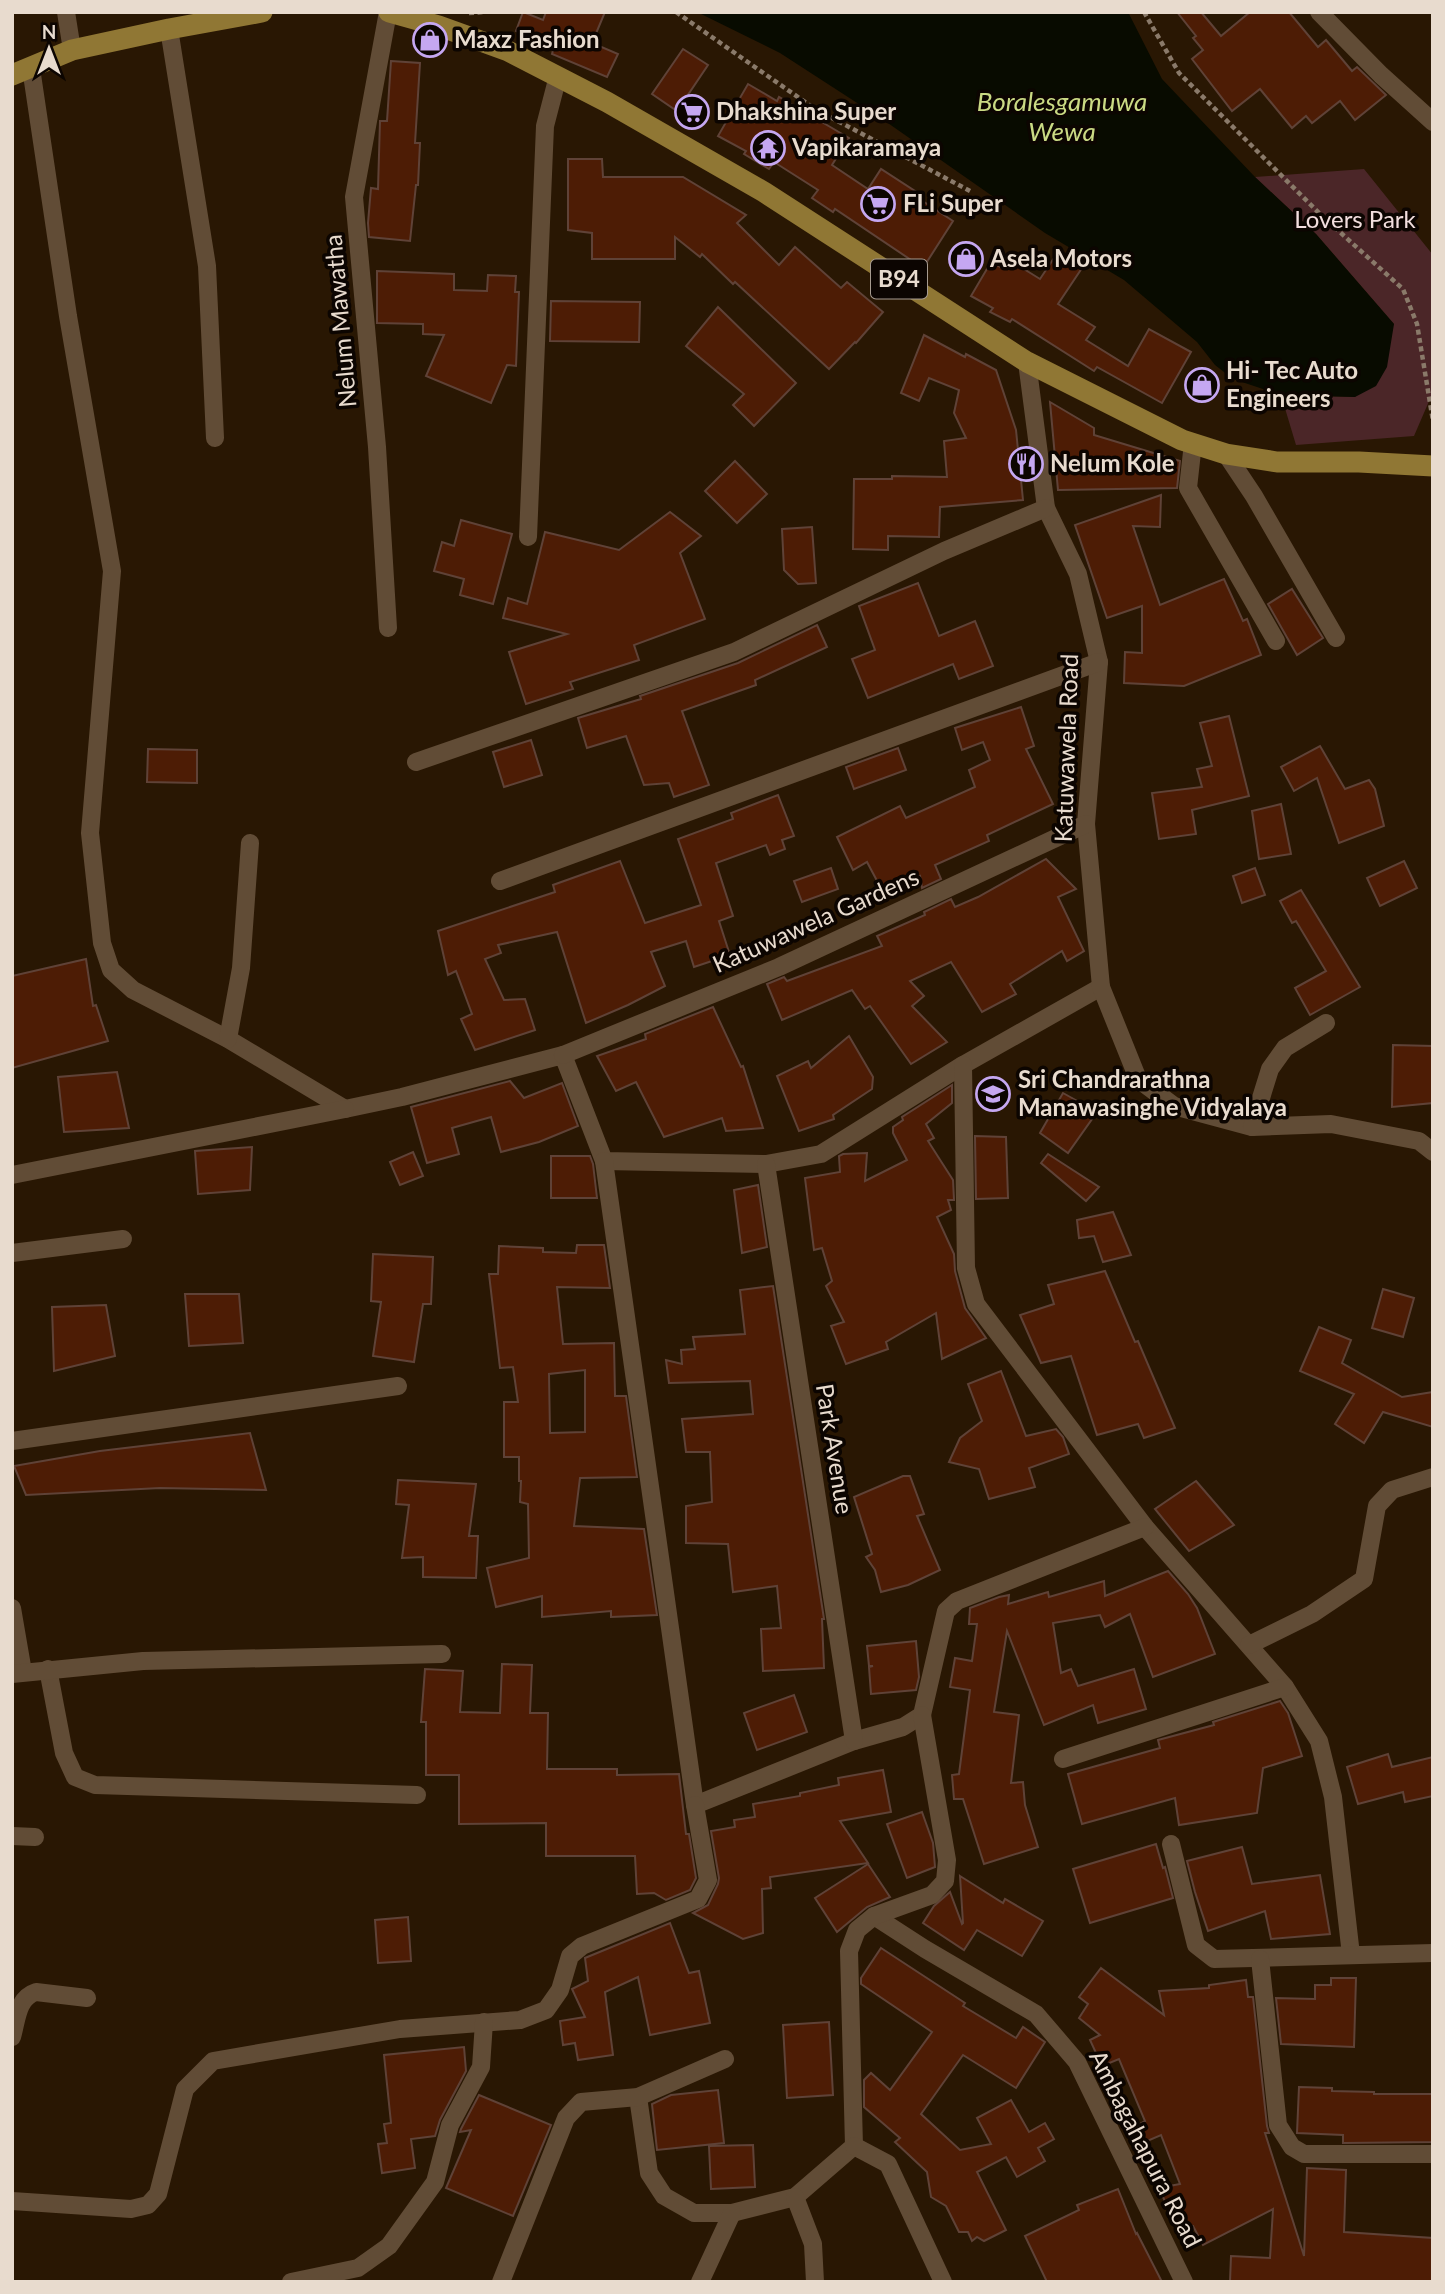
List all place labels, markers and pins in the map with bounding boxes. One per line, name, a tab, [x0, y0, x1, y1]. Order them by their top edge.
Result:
shop icon: Maxz Fashion	[411, 21, 449, 59]
place label: Maxz Fashion	[454, 24, 600, 53]
supermarket icon: Dhakshina Super	[673, 93, 711, 131]
place label: Dhakshina Super	[716, 96, 896, 125]
temple icon: Vapikaramaya	[749, 129, 787, 167]
place label: Vapikaramaya	[791, 132, 941, 161]
supermarket icon: FLi Super	[859, 185, 897, 223]
place label: FLi Super	[903, 188, 1003, 217]
shop icon: Asela Motors	[947, 240, 985, 278]
place label: Asela Motors	[989, 243, 1132, 272]
place label: Hi- Tec Auto Engineers	[1226, 355, 1358, 412]
shop icon: Hi- Tec Auto Engineers	[1183, 366, 1221, 404]
restaurant icon: Nelum Kole	[1007, 445, 1045, 483]
place label: Nelum Kole	[1050, 448, 1175, 477]
place label: Sri Chandrarathna Manawasinghe Vidyalaya	[1018, 1064, 1287, 1121]
school or university icon: Sri Chandrarathna Manawasinghe Vidyalaya	[974, 1075, 1012, 1113]

